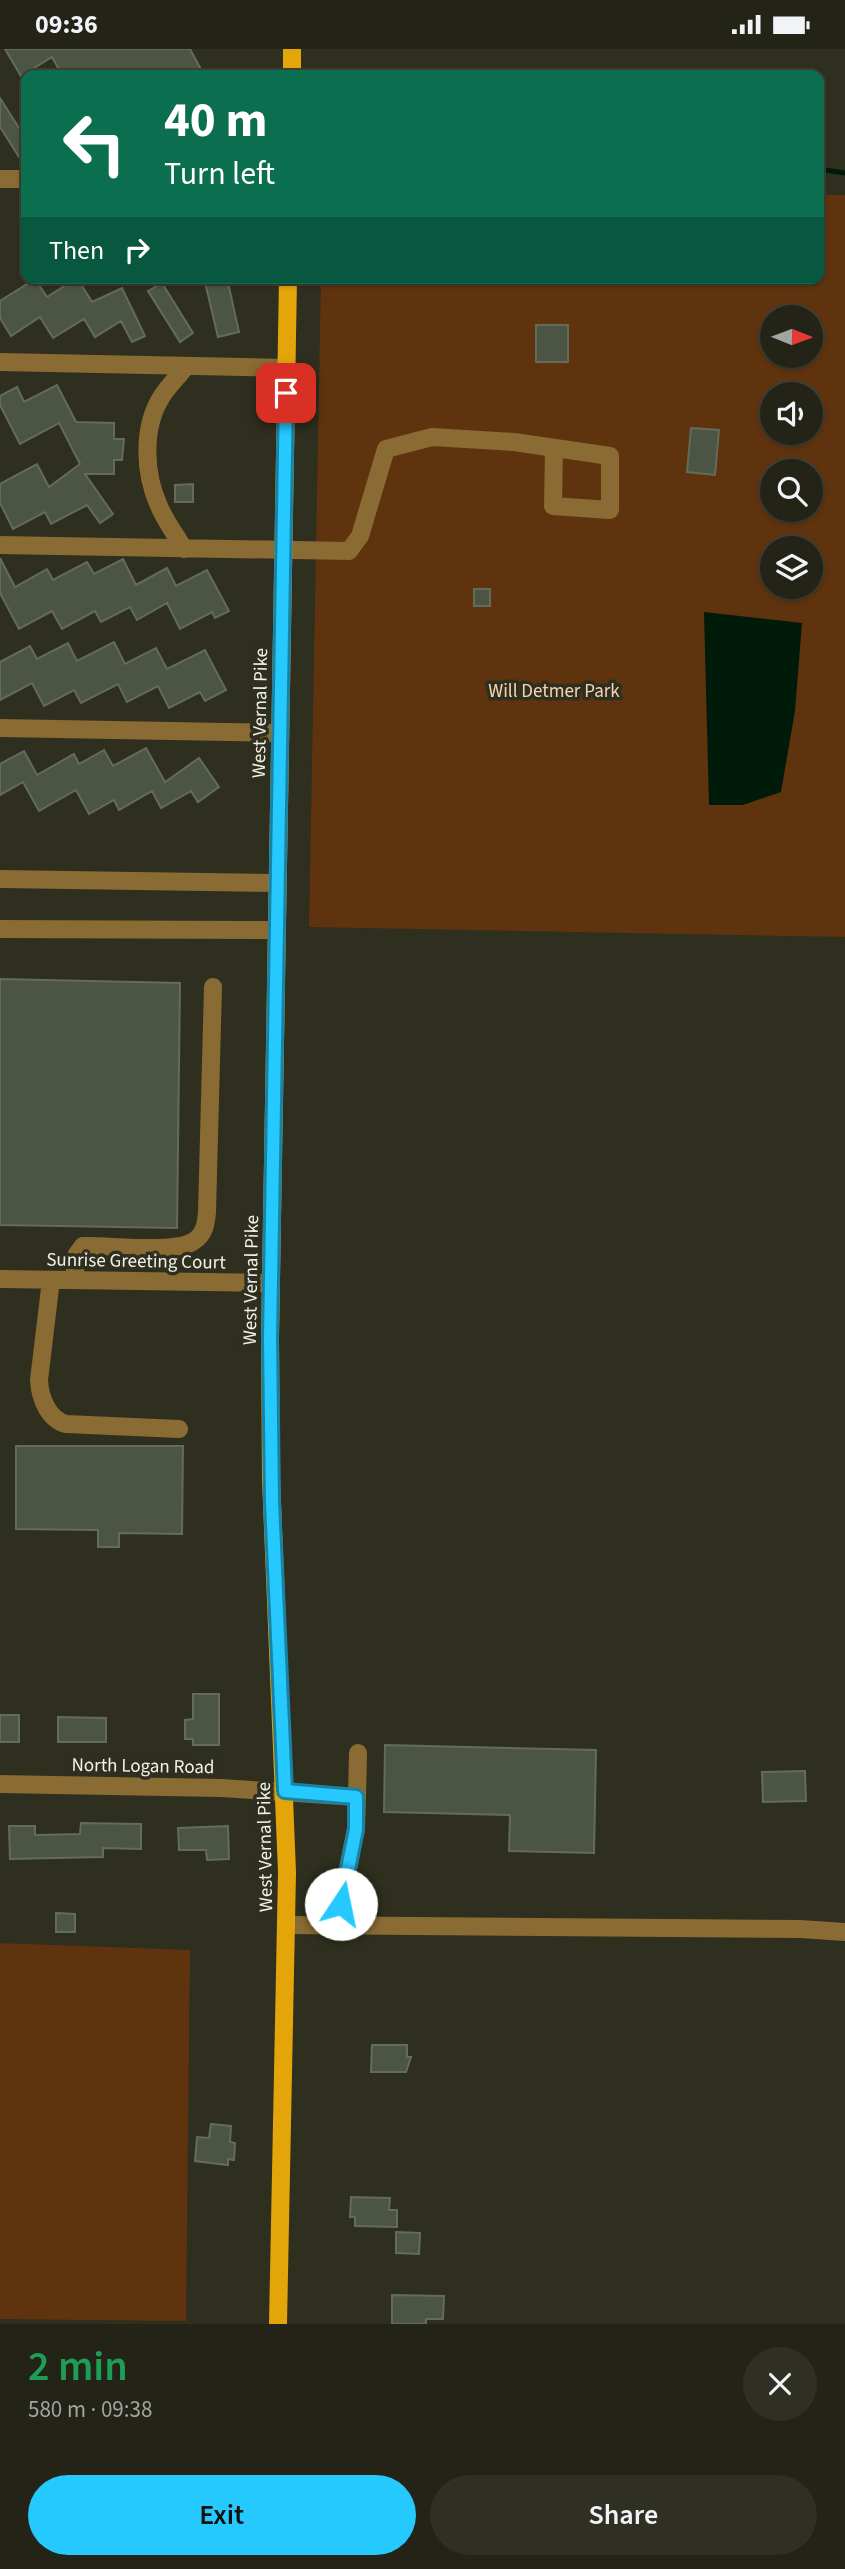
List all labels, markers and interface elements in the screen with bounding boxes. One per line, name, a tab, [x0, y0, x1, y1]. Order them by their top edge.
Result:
text: 09:36	[35, 6, 98, 43]
text: 40 m	[164, 86, 268, 156]
icon: left	[49, 98, 140, 189]
text: Turn left	[164, 151, 275, 197]
icon: right	[118, 231, 156, 269]
text: Then	[49, 232, 104, 269]
north arrow	[760, 305, 822, 367]
map controls	[760, 305, 823, 599]
pin	[256, 363, 316, 423]
icon: arrive	[267, 374, 305, 412]
button: sound	[760, 382, 823, 445]
button: search	[760, 459, 823, 522]
button: layers	[760, 536, 823, 599]
street label: West Vernal Pike	[246, 648, 275, 778]
park label: Will Detmer Park	[488, 678, 620, 705]
street label: West Vernal Pike	[237, 1215, 266, 1345]
street label: Sunrise Greeting Court	[46, 1246, 227, 1277]
street label: North Logan Road	[71, 1752, 215, 1781]
street label: West Vernal Pike	[251, 1782, 280, 1912]
position arrow	[304, 1867, 378, 1941]
text: 2 min	[28, 2337, 128, 2397]
button: close	[743, 2347, 817, 2421]
text: 580 m · 09:38	[28, 2393, 152, 2426]
button: Exit	[28, 2475, 416, 2555]
button: Share	[430, 2475, 817, 2555]

